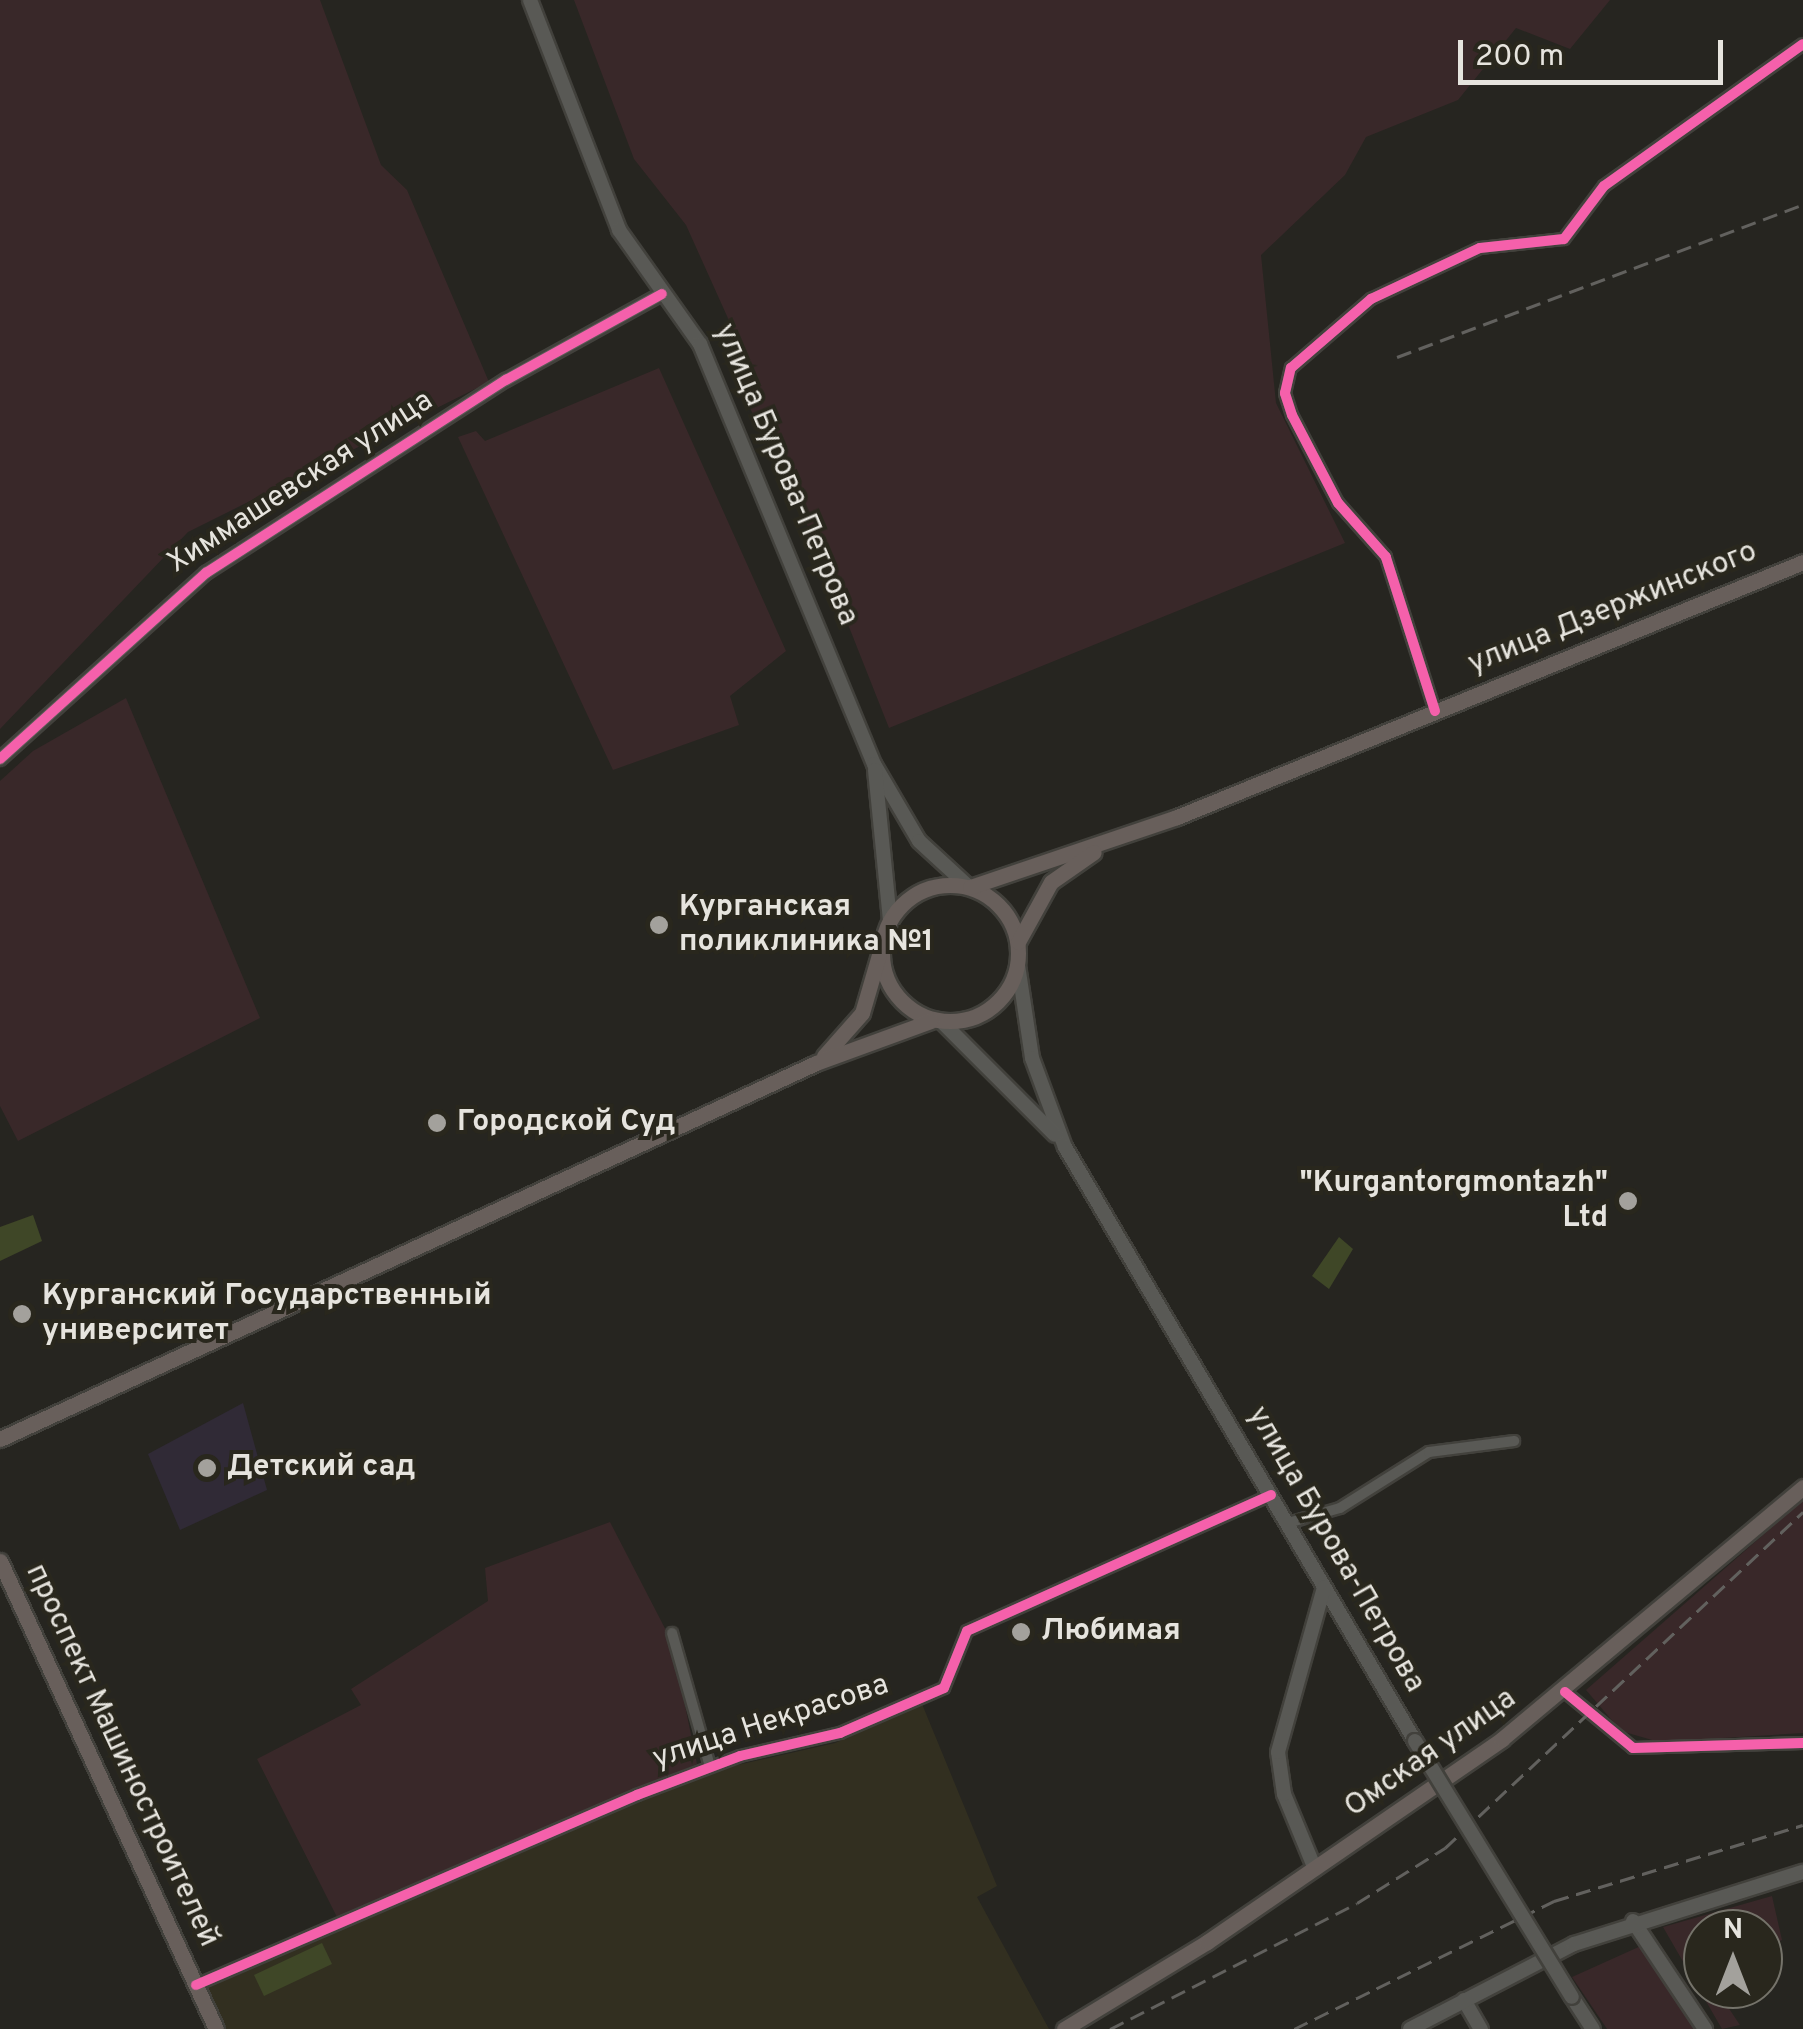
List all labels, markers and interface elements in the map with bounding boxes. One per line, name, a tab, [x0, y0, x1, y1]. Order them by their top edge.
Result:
scale bar	[1463, 20, 1728, 82]
text: 200 m	[1475, 39, 1564, 76]
street label: улица Бурова-Петрова	[705, 319, 865, 631]
street label: Химмашевская улица	[162, 384, 440, 582]
street label: улица Дзержинского	[1463, 535, 1763, 683]
place label: Курганская поликлиника №1	[679, 890, 934, 960]
marker: Курганская поликлиника №1	[648, 914, 670, 936]
place label: Городской Суд	[457, 1105, 676, 1141]
marker: Городской Суд	[426, 1112, 448, 1134]
place label: "Kurgantorgmontazh" Ltd	[1300, 1166, 1608, 1236]
marker: "Kurgantorgmontazh" Ltd	[1617, 1190, 1639, 1212]
place label: Курганский Государственный университет	[42, 1279, 492, 1350]
marker: Курганский Государственный университет	[11, 1303, 33, 1325]
street label: улица Бурова-Петрова	[1238, 1401, 1432, 1699]
place label: Детский сад	[227, 1450, 416, 1486]
marker: Детский сад	[196, 1457, 218, 1479]
street label: проспект Машиностроителей	[16, 1559, 226, 1953]
place label: Любимая	[1041, 1614, 1181, 1650]
marker: Любимая	[1010, 1621, 1032, 1643]
street label: улица Некрасова	[649, 1668, 893, 1778]
street label: Омская улица	[1338, 1682, 1524, 1826]
north arrow	[1683, 1909, 1783, 2009]
text: N	[1723, 1913, 1743, 1949]

